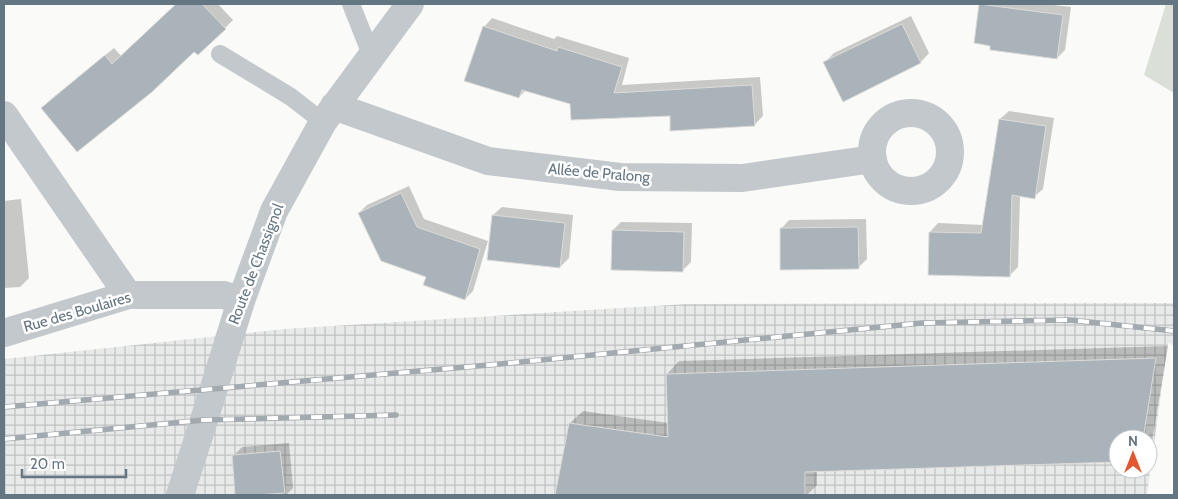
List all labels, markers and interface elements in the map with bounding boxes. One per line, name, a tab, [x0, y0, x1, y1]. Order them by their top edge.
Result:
street label: Allée de Pralong	[547, 160, 651, 186]
street label: Route de Chassignol	[225, 201, 288, 327]
street label: Rue des Boulaires	[21, 288, 133, 336]
north arrow	[1108, 429, 1158, 479]
text: N	[1128, 432, 1138, 450]
scale bar	[22, 446, 126, 478]
text: 20 m	[30, 455, 65, 473]

